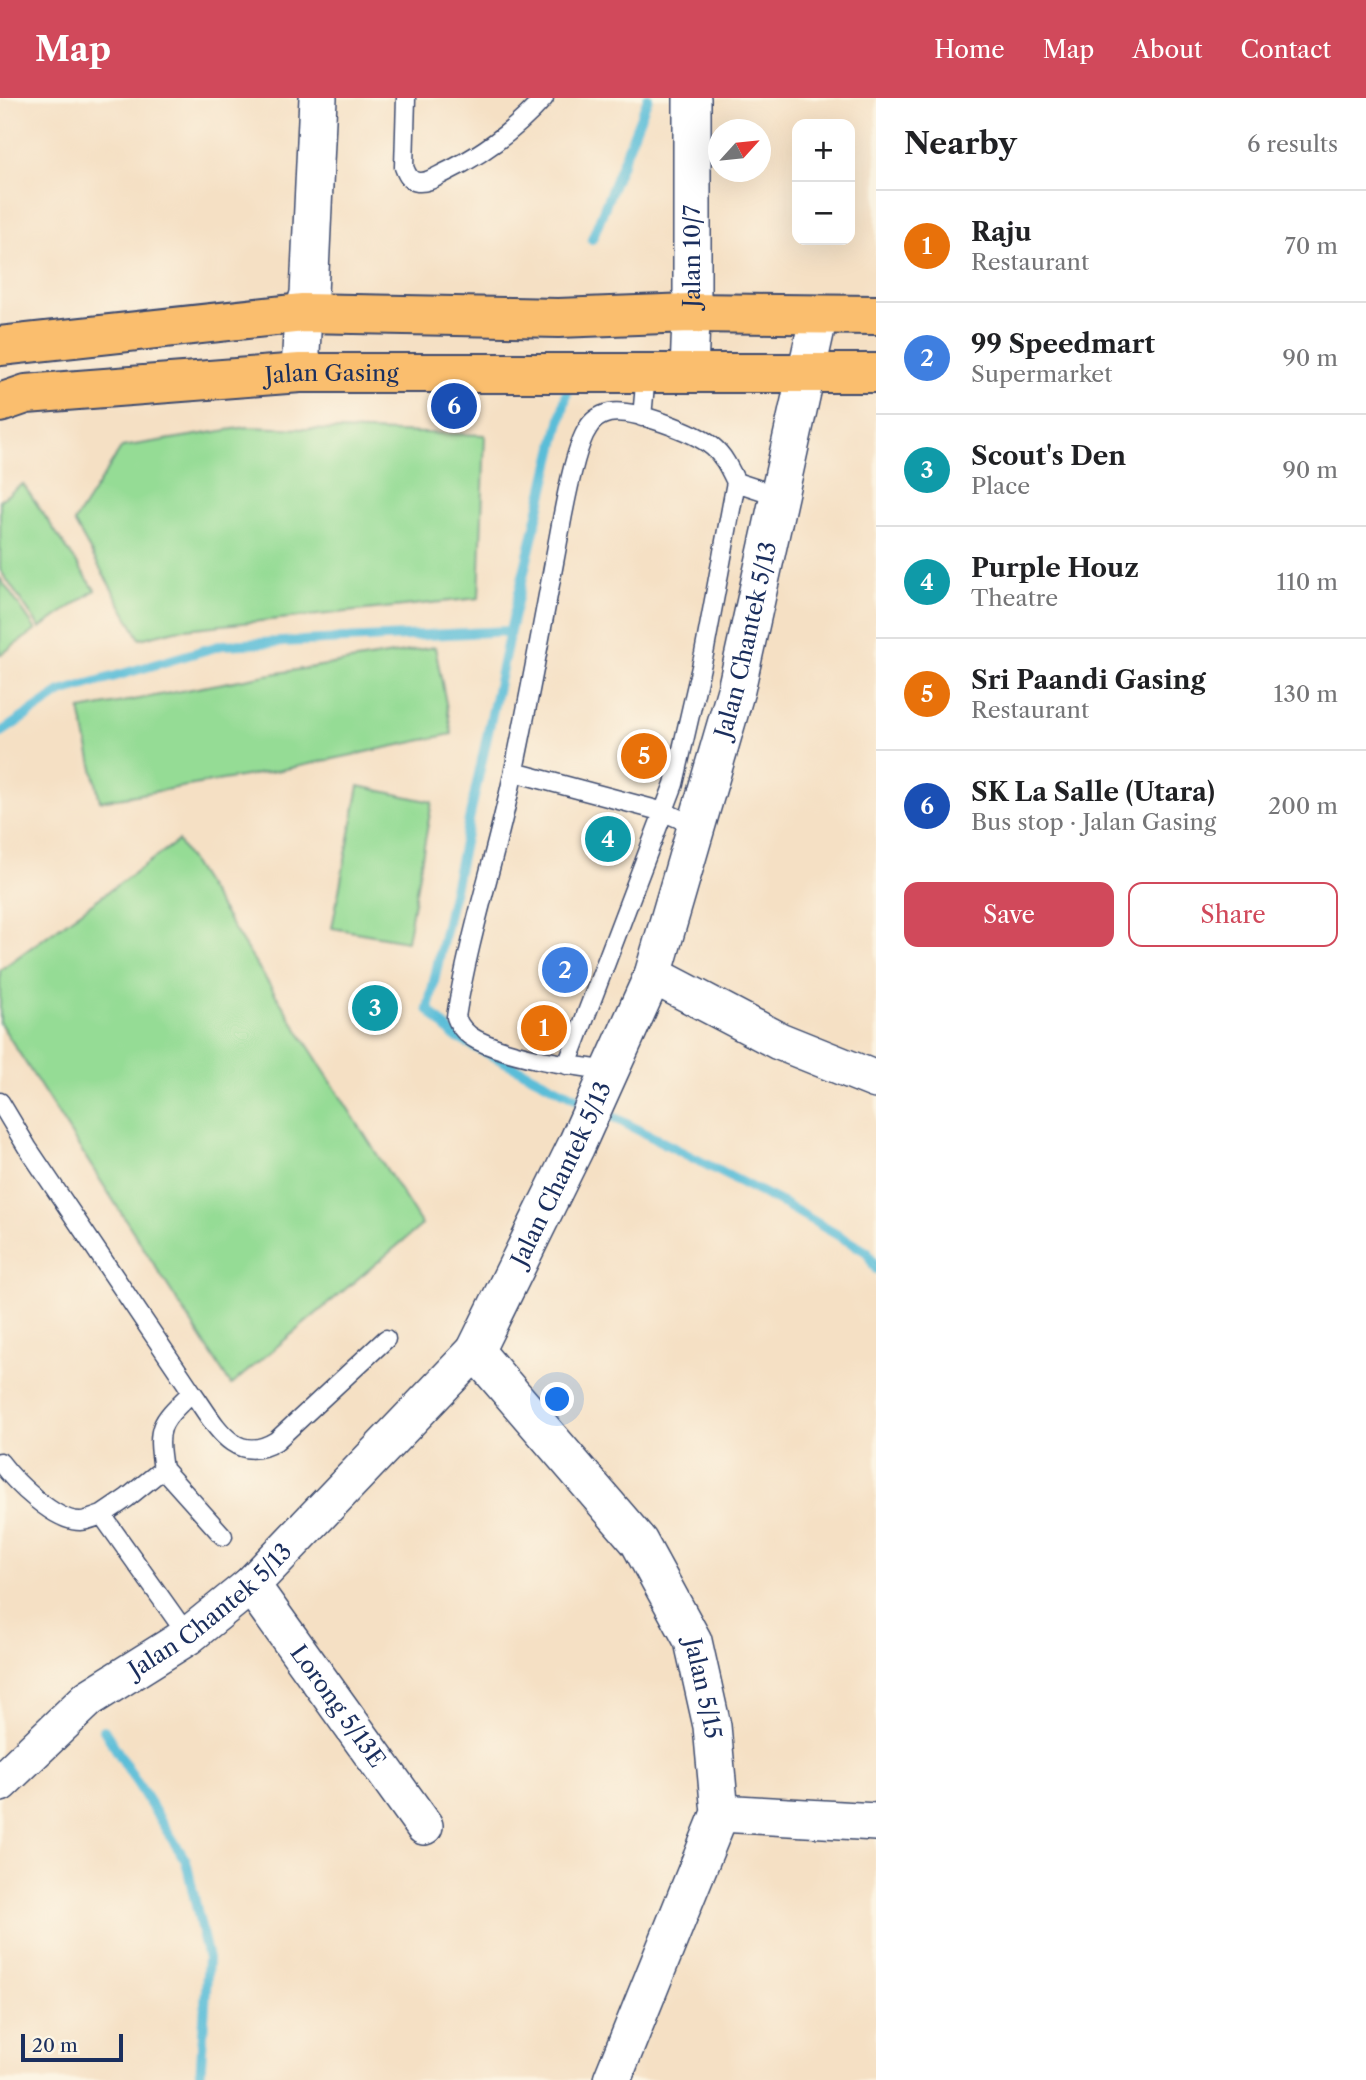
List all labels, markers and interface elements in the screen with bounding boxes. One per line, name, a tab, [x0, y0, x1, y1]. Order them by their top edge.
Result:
text: Map	[35, 29, 111, 70]
text: Home	[934, 35, 1005, 64]
text: Map	[1043, 35, 1094, 64]
text: About	[1132, 35, 1203, 64]
text: Contact	[1241, 35, 1331, 64]
north arrow	[708, 119, 771, 182]
map controls	[792, 119, 855, 245]
button: +	[792, 119, 855, 182]
text: Nearby	[904, 125, 1017, 162]
text: 6 results	[1247, 130, 1338, 158]
button: −	[792, 182, 855, 245]
street label: Jalan 10/7	[677, 204, 706, 311]
text: Raju	[971, 216, 1032, 248]
text: 1	[922, 232, 932, 260]
text: 70 m	[1285, 232, 1338, 260]
text: Restaurant	[971, 248, 1089, 276]
text: 99 Speedmart	[971, 328, 1155, 360]
text: 2	[920, 344, 934, 372]
text: 90 m	[1282, 344, 1338, 372]
street label: Jalan Gasing	[261, 359, 399, 390]
text: Supermarket	[971, 360, 1112, 388]
pin: 6	[431, 380, 477, 432]
text: Scout's Den	[971, 440, 1126, 472]
text: 3	[921, 456, 934, 484]
text: 90 m	[1282, 456, 1338, 484]
text: Place	[971, 472, 1030, 500]
street label: Jalan Chantek 5/13	[708, 539, 782, 744]
text: Purple Houz	[971, 552, 1139, 584]
text: 4	[920, 568, 934, 596]
text: 110 m	[1277, 568, 1338, 596]
text: Theatre	[971, 584, 1058, 612]
text: Sri Paandi Gasing	[971, 664, 1206, 696]
text: 5	[921, 680, 933, 708]
text: 130 m	[1274, 680, 1338, 708]
text: Restaurant	[971, 696, 1089, 724]
pin: 5	[621, 730, 667, 782]
text: SK La Salle (Utara)	[971, 776, 1215, 808]
text: 6	[920, 792, 934, 820]
text: 200 m	[1268, 792, 1338, 820]
text: Bus stop · Jalan Gasing	[971, 808, 1216, 836]
pin: 4	[585, 813, 631, 865]
button: Save	[904, 882, 1114, 947]
button: Share	[1128, 882, 1338, 947]
pin: 2	[542, 944, 588, 996]
pin: 3	[352, 982, 398, 1034]
pin: 1	[521, 1002, 567, 1054]
street label: Jalan Chantek 5/13	[504, 1077, 617, 1273]
your location	[540, 1382, 574, 1416]
street label: Jalan Chantek 5/13	[121, 1537, 298, 1685]
street label: Jalan 5/15	[678, 1632, 727, 1740]
street label: Lorong 5/13E	[284, 1639, 391, 1773]
scale bar	[21, 2031, 122, 2063]
text: 20 m	[32, 2034, 78, 2057]

